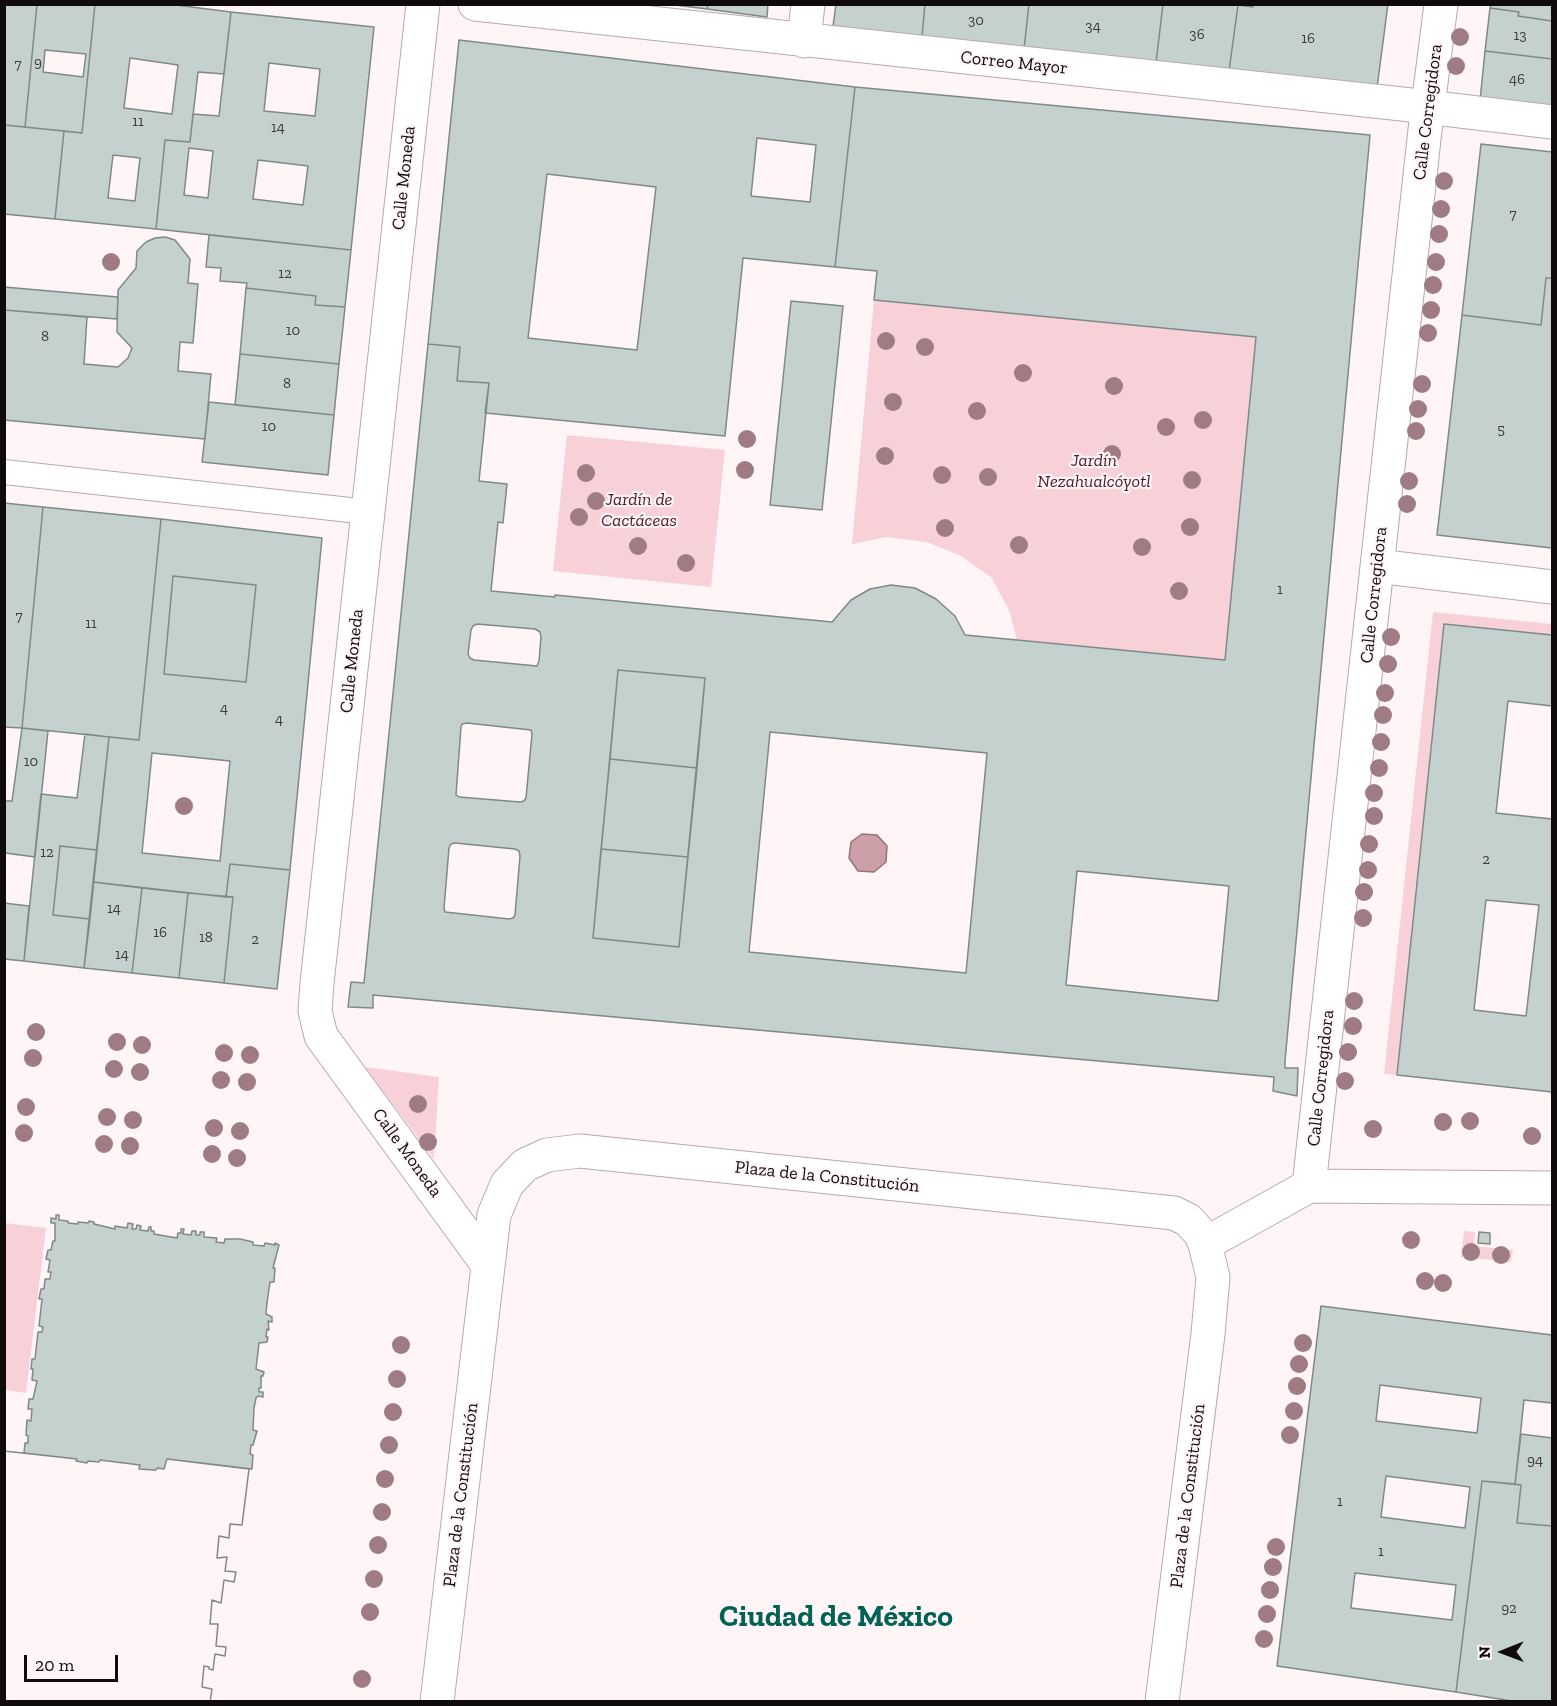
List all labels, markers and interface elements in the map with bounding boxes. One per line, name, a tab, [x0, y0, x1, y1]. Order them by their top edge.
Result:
house number: 30	[968, 12, 984, 30]
house number: 34	[1085, 18, 1101, 36]
house number: 36	[1189, 26, 1205, 44]
house number: 13	[1513, 27, 1527, 45]
house number: 16	[1301, 30, 1315, 48]
street label: Calle Corregidora	[1409, 43, 1447, 181]
street label: Correo Mayor	[959, 47, 1069, 79]
house number: 9	[34, 54, 42, 72]
house number: 7	[14, 56, 22, 74]
house number: 46	[1509, 71, 1525, 89]
house number: 11	[132, 113, 144, 131]
house number: 14	[271, 119, 285, 137]
street label: Calle Moneda	[388, 125, 420, 231]
house number: 7	[1509, 206, 1517, 224]
house number: 12	[278, 265, 292, 283]
house number: 10	[286, 322, 300, 340]
house number: 8	[41, 328, 49, 346]
house number: 8	[283, 375, 291, 393]
house number: 10	[262, 418, 276, 436]
house number: 5	[1497, 421, 1505, 439]
park label: Jardín Nezahualcóyotl	[1037, 450, 1151, 492]
park label: Jardín de Cactáceas	[601, 489, 677, 532]
street label: Calle Corregidora	[1356, 526, 1392, 664]
house number: 1	[1277, 581, 1283, 599]
house number: 7	[15, 608, 23, 626]
street label: Calle Moneda	[336, 608, 368, 714]
house number: 11	[85, 615, 97, 633]
house number: 4	[220, 700, 228, 718]
house number: 4	[275, 711, 283, 729]
house number: 10	[24, 753, 38, 771]
house number: 12	[40, 844, 54, 862]
house number: 2	[1482, 851, 1490, 869]
house number: 14	[107, 900, 121, 918]
house number: 16	[153, 924, 167, 942]
house number: 18	[199, 929, 213, 947]
house number: 2	[251, 931, 259, 949]
house number: 14	[115, 946, 129, 964]
street label: Calle Corregidora	[1303, 1009, 1339, 1147]
street label: Calle Moneda	[368, 1104, 446, 1202]
street label: Plaza de la Constitución	[734, 1157, 920, 1197]
street label: Plaza de la Constitución	[439, 1402, 483, 1588]
street label: Plaza de la Constitución	[1166, 1403, 1210, 1589]
house number: 94	[1527, 1452, 1543, 1470]
house number: 1	[1337, 1493, 1343, 1511]
house number: 1	[1378, 1543, 1384, 1561]
district label: Ciudad de México	[719, 1599, 953, 1635]
house number: 92	[1501, 1600, 1517, 1618]
north arrow	[1473, 1622, 1533, 1682]
scale bar	[27, 1643, 122, 1681]
text: N	[1475, 1646, 1494, 1659]
text: 20 m	[35, 1654, 74, 1676]

